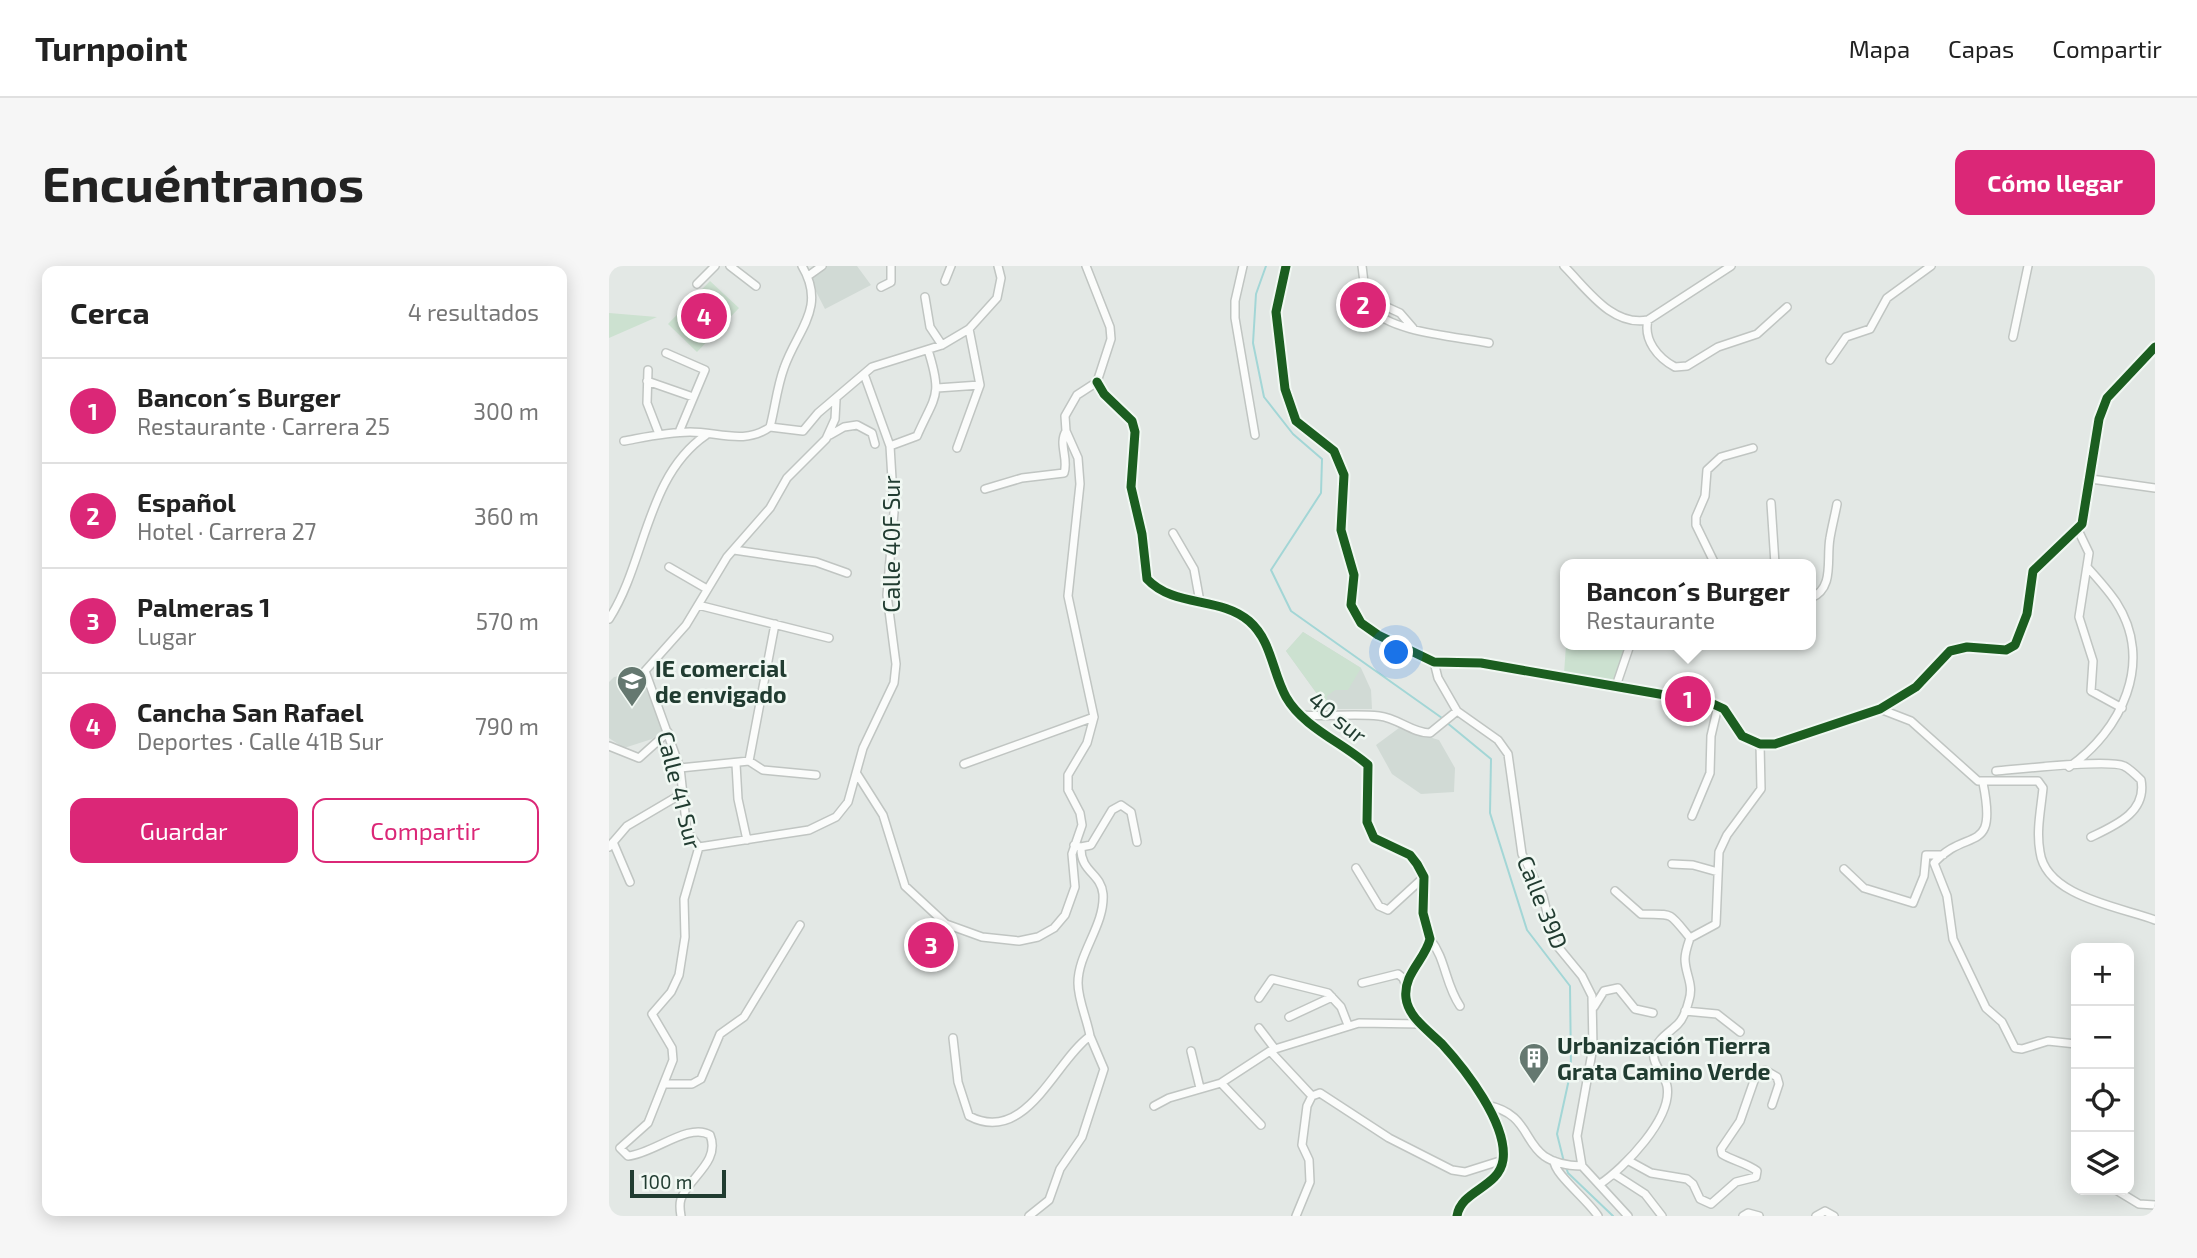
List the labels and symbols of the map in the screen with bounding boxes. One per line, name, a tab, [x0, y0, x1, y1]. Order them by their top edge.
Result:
pin: 2	[1340, 279, 1386, 331]
pin: 4	[681, 290, 727, 342]
street label: Calle 40F Sur	[877, 475, 905, 613]
your location	[1379, 635, 1413, 669]
place label: IE comercial de envigado	[655, 654, 787, 708]
school or university icon: IE comercial de envigado	[615, 664, 649, 708]
pin: 1	[1665, 673, 1711, 725]
street label: 40 sur	[1303, 685, 1373, 749]
street label: Calle 41 Sur	[652, 728, 708, 852]
street label: Calle 39D	[1512, 851, 1574, 953]
pin: 3	[908, 919, 954, 971]
place label: Urbanización Tierra Grata Camino Verde	[1557, 1031, 1771, 1085]
building icon: Urbanización Tierra Grata Camino Verde	[1517, 1041, 1551, 1085]
scale bar	[630, 1167, 726, 1199]

